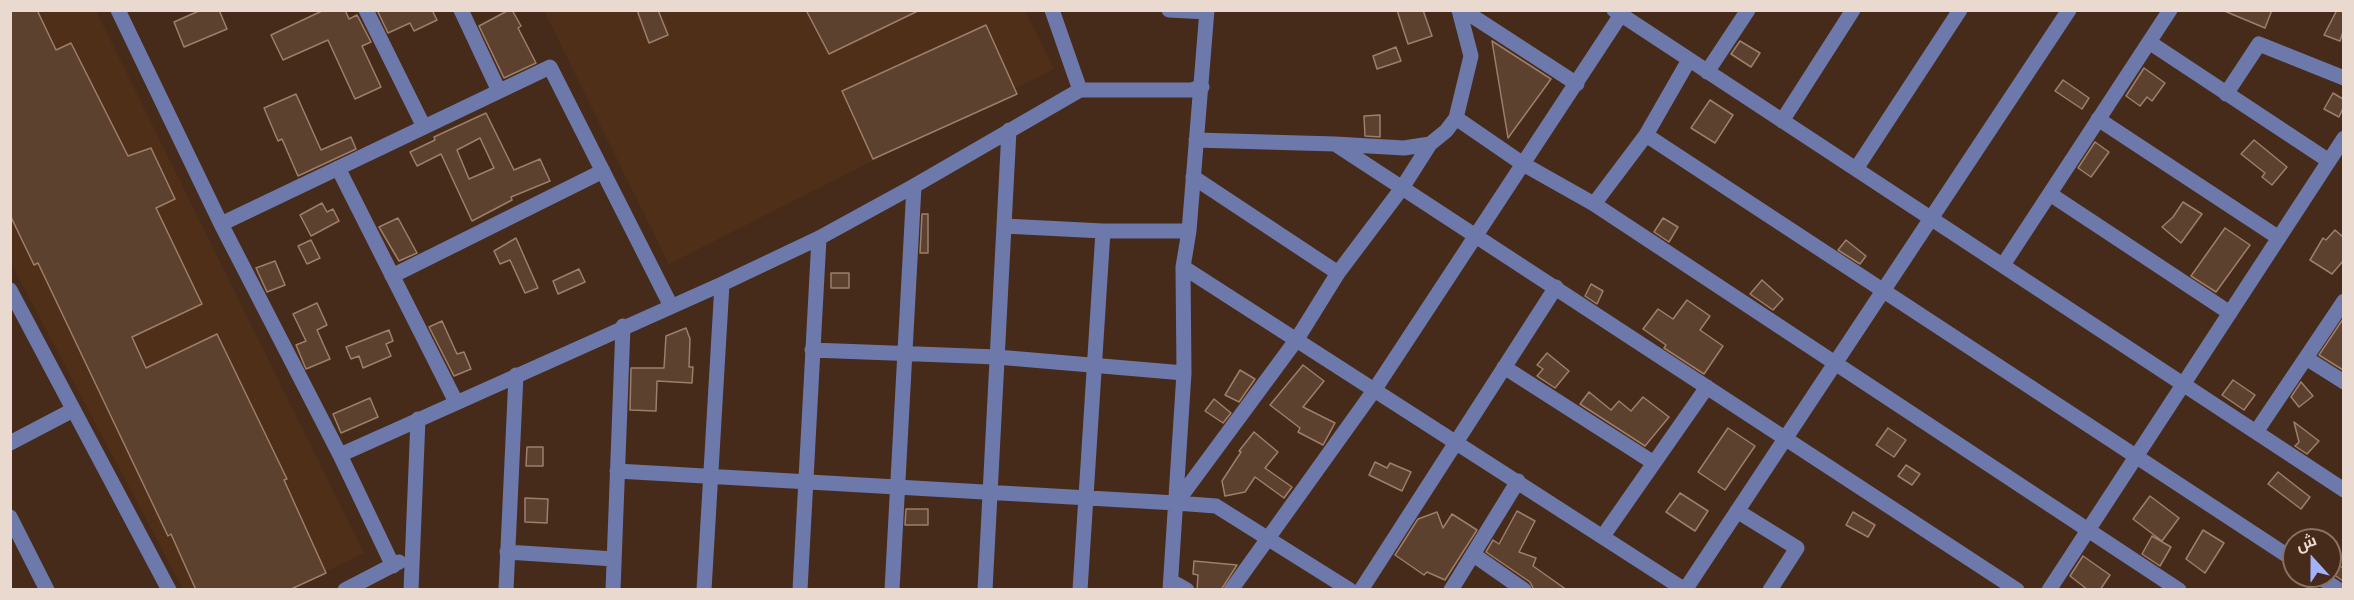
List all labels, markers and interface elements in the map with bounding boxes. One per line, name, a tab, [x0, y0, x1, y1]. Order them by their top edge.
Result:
north arrow	[2282, 528, 2342, 588]
text: ش	[2293, 530, 2319, 555]

